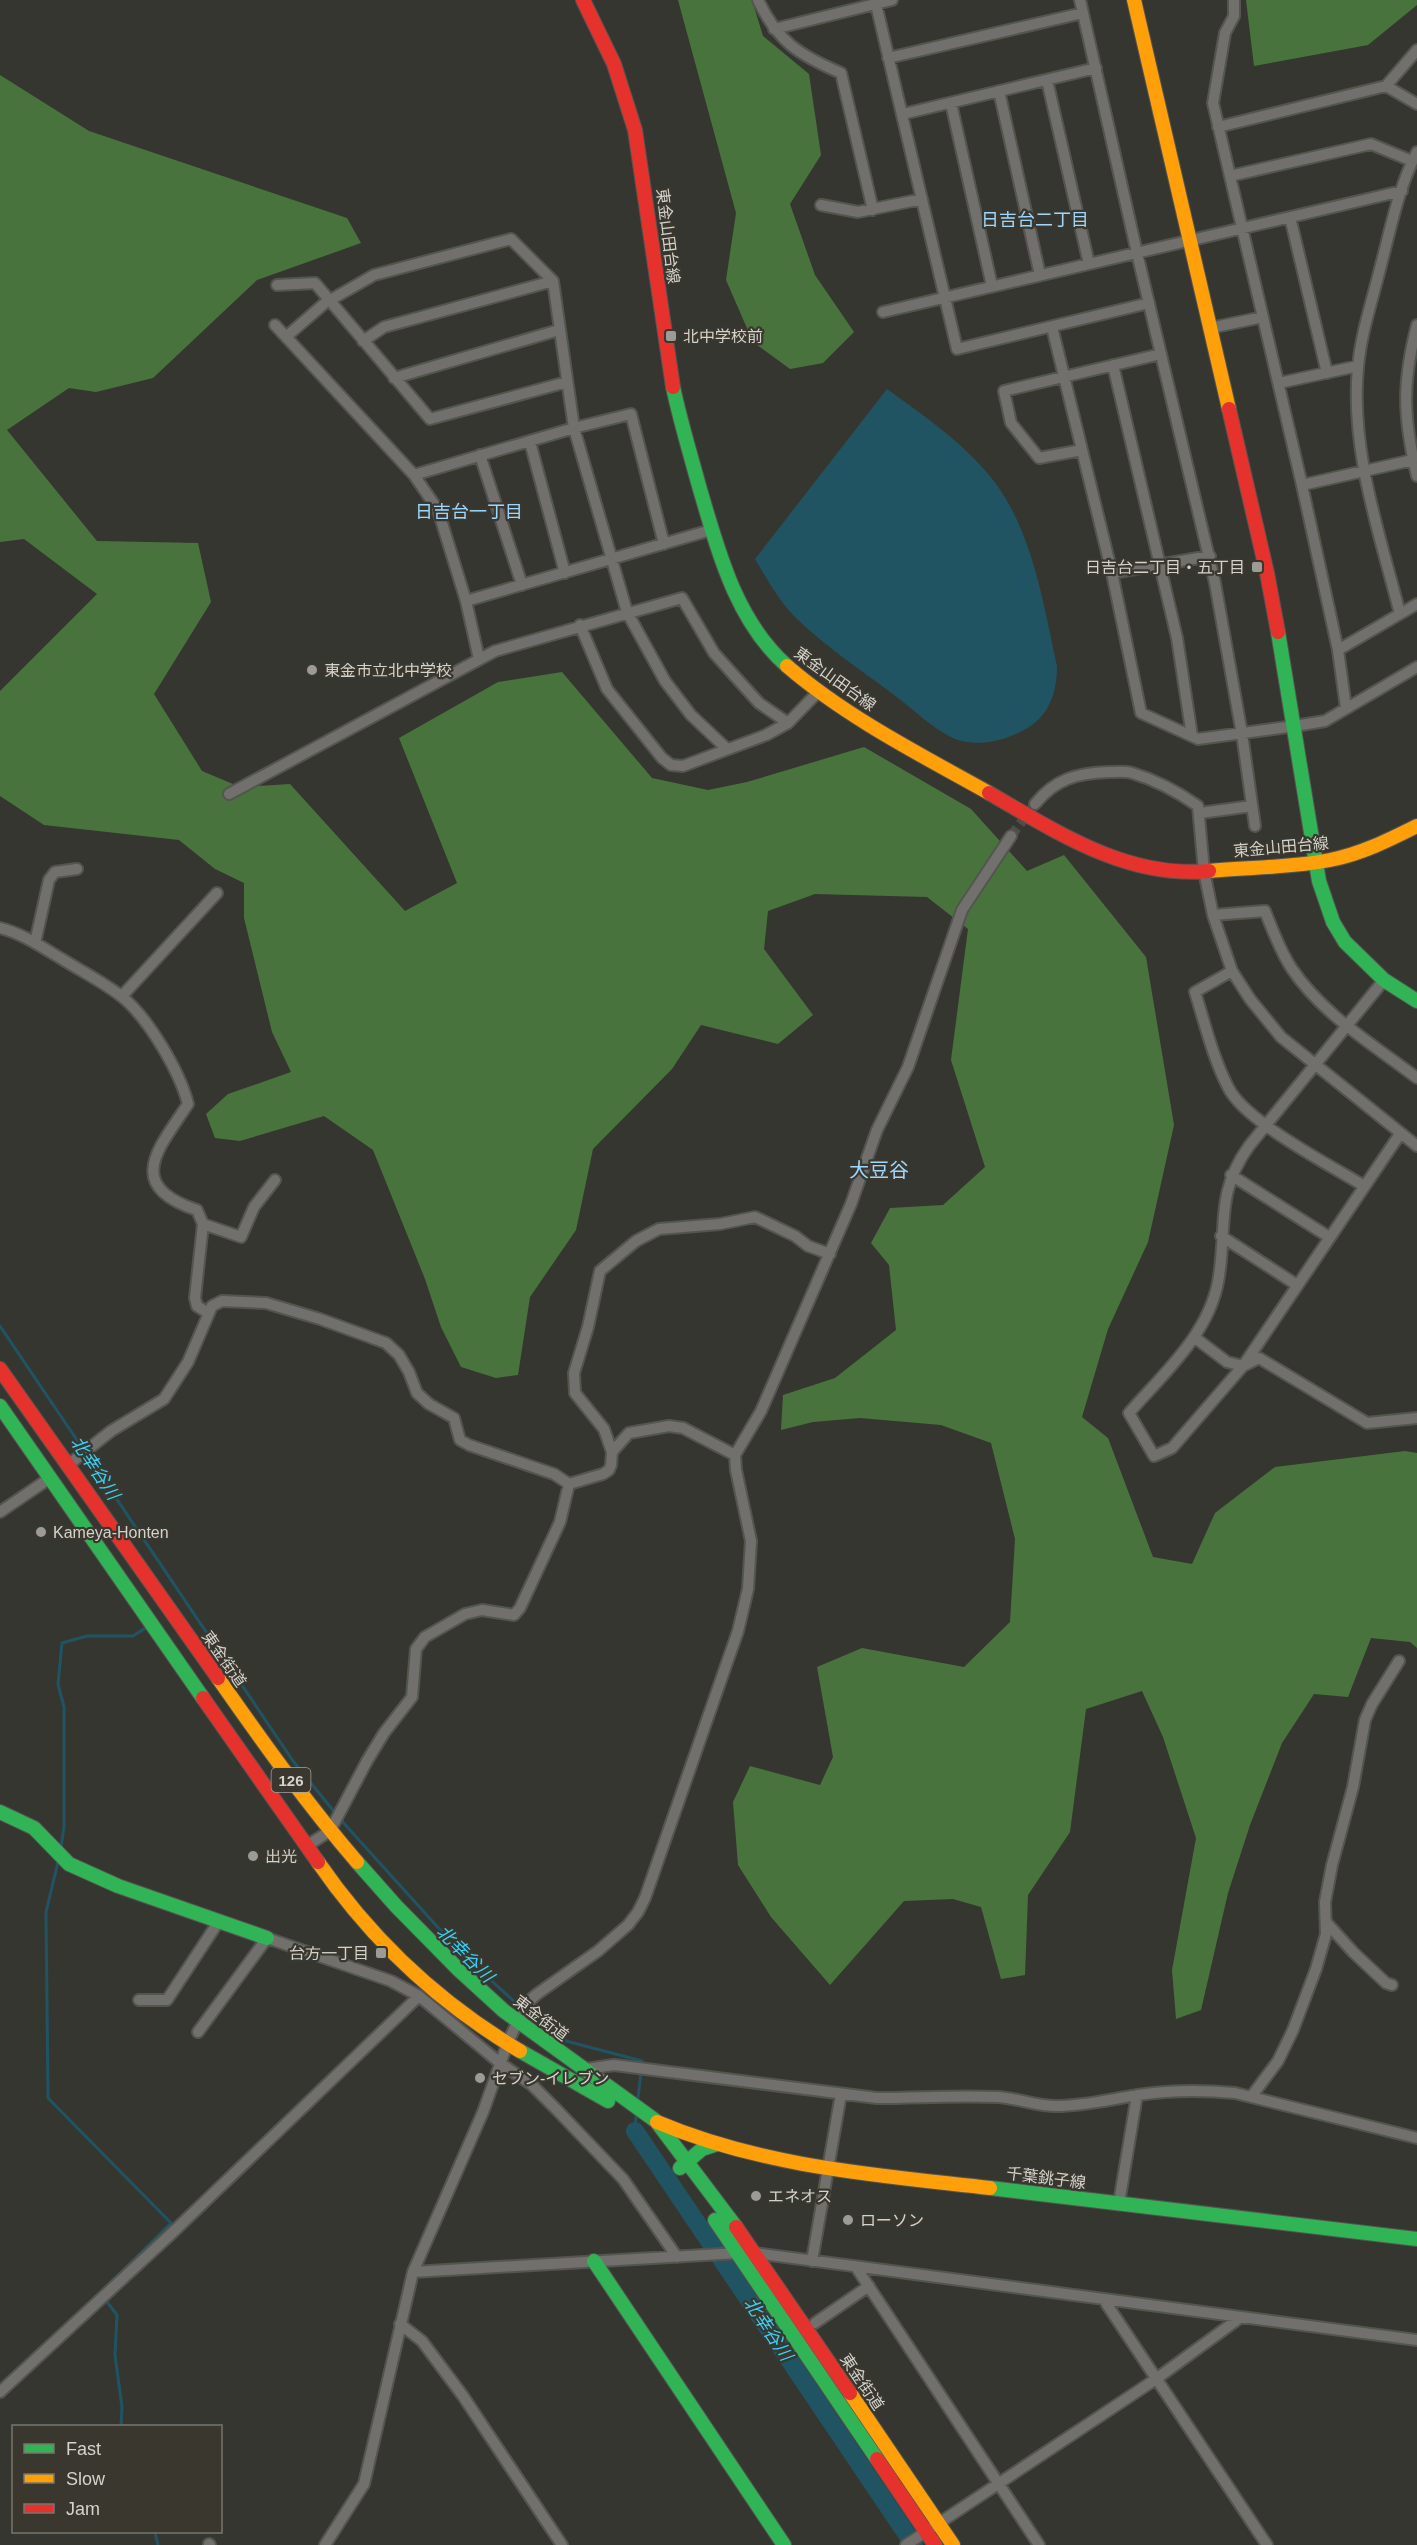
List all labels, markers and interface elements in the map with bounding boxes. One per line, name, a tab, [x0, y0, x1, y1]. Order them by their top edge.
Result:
street label: 東金山田台線	[654, 187, 682, 285]
district label: 日吉台二丁目	[981, 210, 1089, 230]
place label: 北中学校前	[683, 328, 763, 345]
marker: 北中学校前	[664, 329, 678, 343]
district label: 日吉台一丁目	[415, 502, 523, 522]
place label: 日吉台二丁目・五丁目	[1085, 559, 1245, 576]
marker: 日吉台二丁目・五丁目	[1250, 560, 1264, 574]
street label: 東金山田台線	[791, 644, 879, 714]
place label: 東金市立北中学校	[324, 662, 452, 679]
marker: 東金市立北中学校	[305, 663, 319, 677]
street label: 東金山田台線	[1232, 834, 1330, 860]
district label: 大豆谷	[849, 1159, 909, 1181]
water label: 北幸谷川	[67, 1433, 125, 1505]
place label: Kameya-Honten	[53, 1524, 169, 1541]
marker: Kameya-Honten	[34, 1525, 48, 1539]
street label: 東金街道	[199, 1628, 249, 1690]
road number: 126	[272, 1768, 310, 1792]
place label: 出光	[265, 1848, 297, 1865]
marker: 出光	[246, 1849, 260, 1863]
water label: 北幸谷川	[432, 1921, 499, 1988]
place label: 台方一丁目	[289, 1945, 369, 1962]
marker: 台方一丁目	[374, 1946, 388, 1960]
street label: 東金街道	[510, 1992, 572, 2044]
place label: セブン-イレブン	[492, 2070, 609, 2087]
marker: セブン-イレブン	[473, 2071, 487, 2085]
street label: 千葉銚子線	[1005, 2165, 1087, 2191]
place label: エネオス	[768, 2188, 832, 2205]
marker: エネオス	[749, 2189, 763, 2203]
place label: ローソン	[860, 2212, 924, 2229]
marker: ローソン	[841, 2213, 855, 2227]
water label: 北幸谷川	[740, 2294, 798, 2366]
street label: 東金街道	[837, 2351, 887, 2413]
legend	[12, 2425, 222, 2533]
text: Fast	[66, 2439, 101, 2459]
text: Slow	[66, 2469, 106, 2489]
text: Jam	[66, 2499, 100, 2519]

